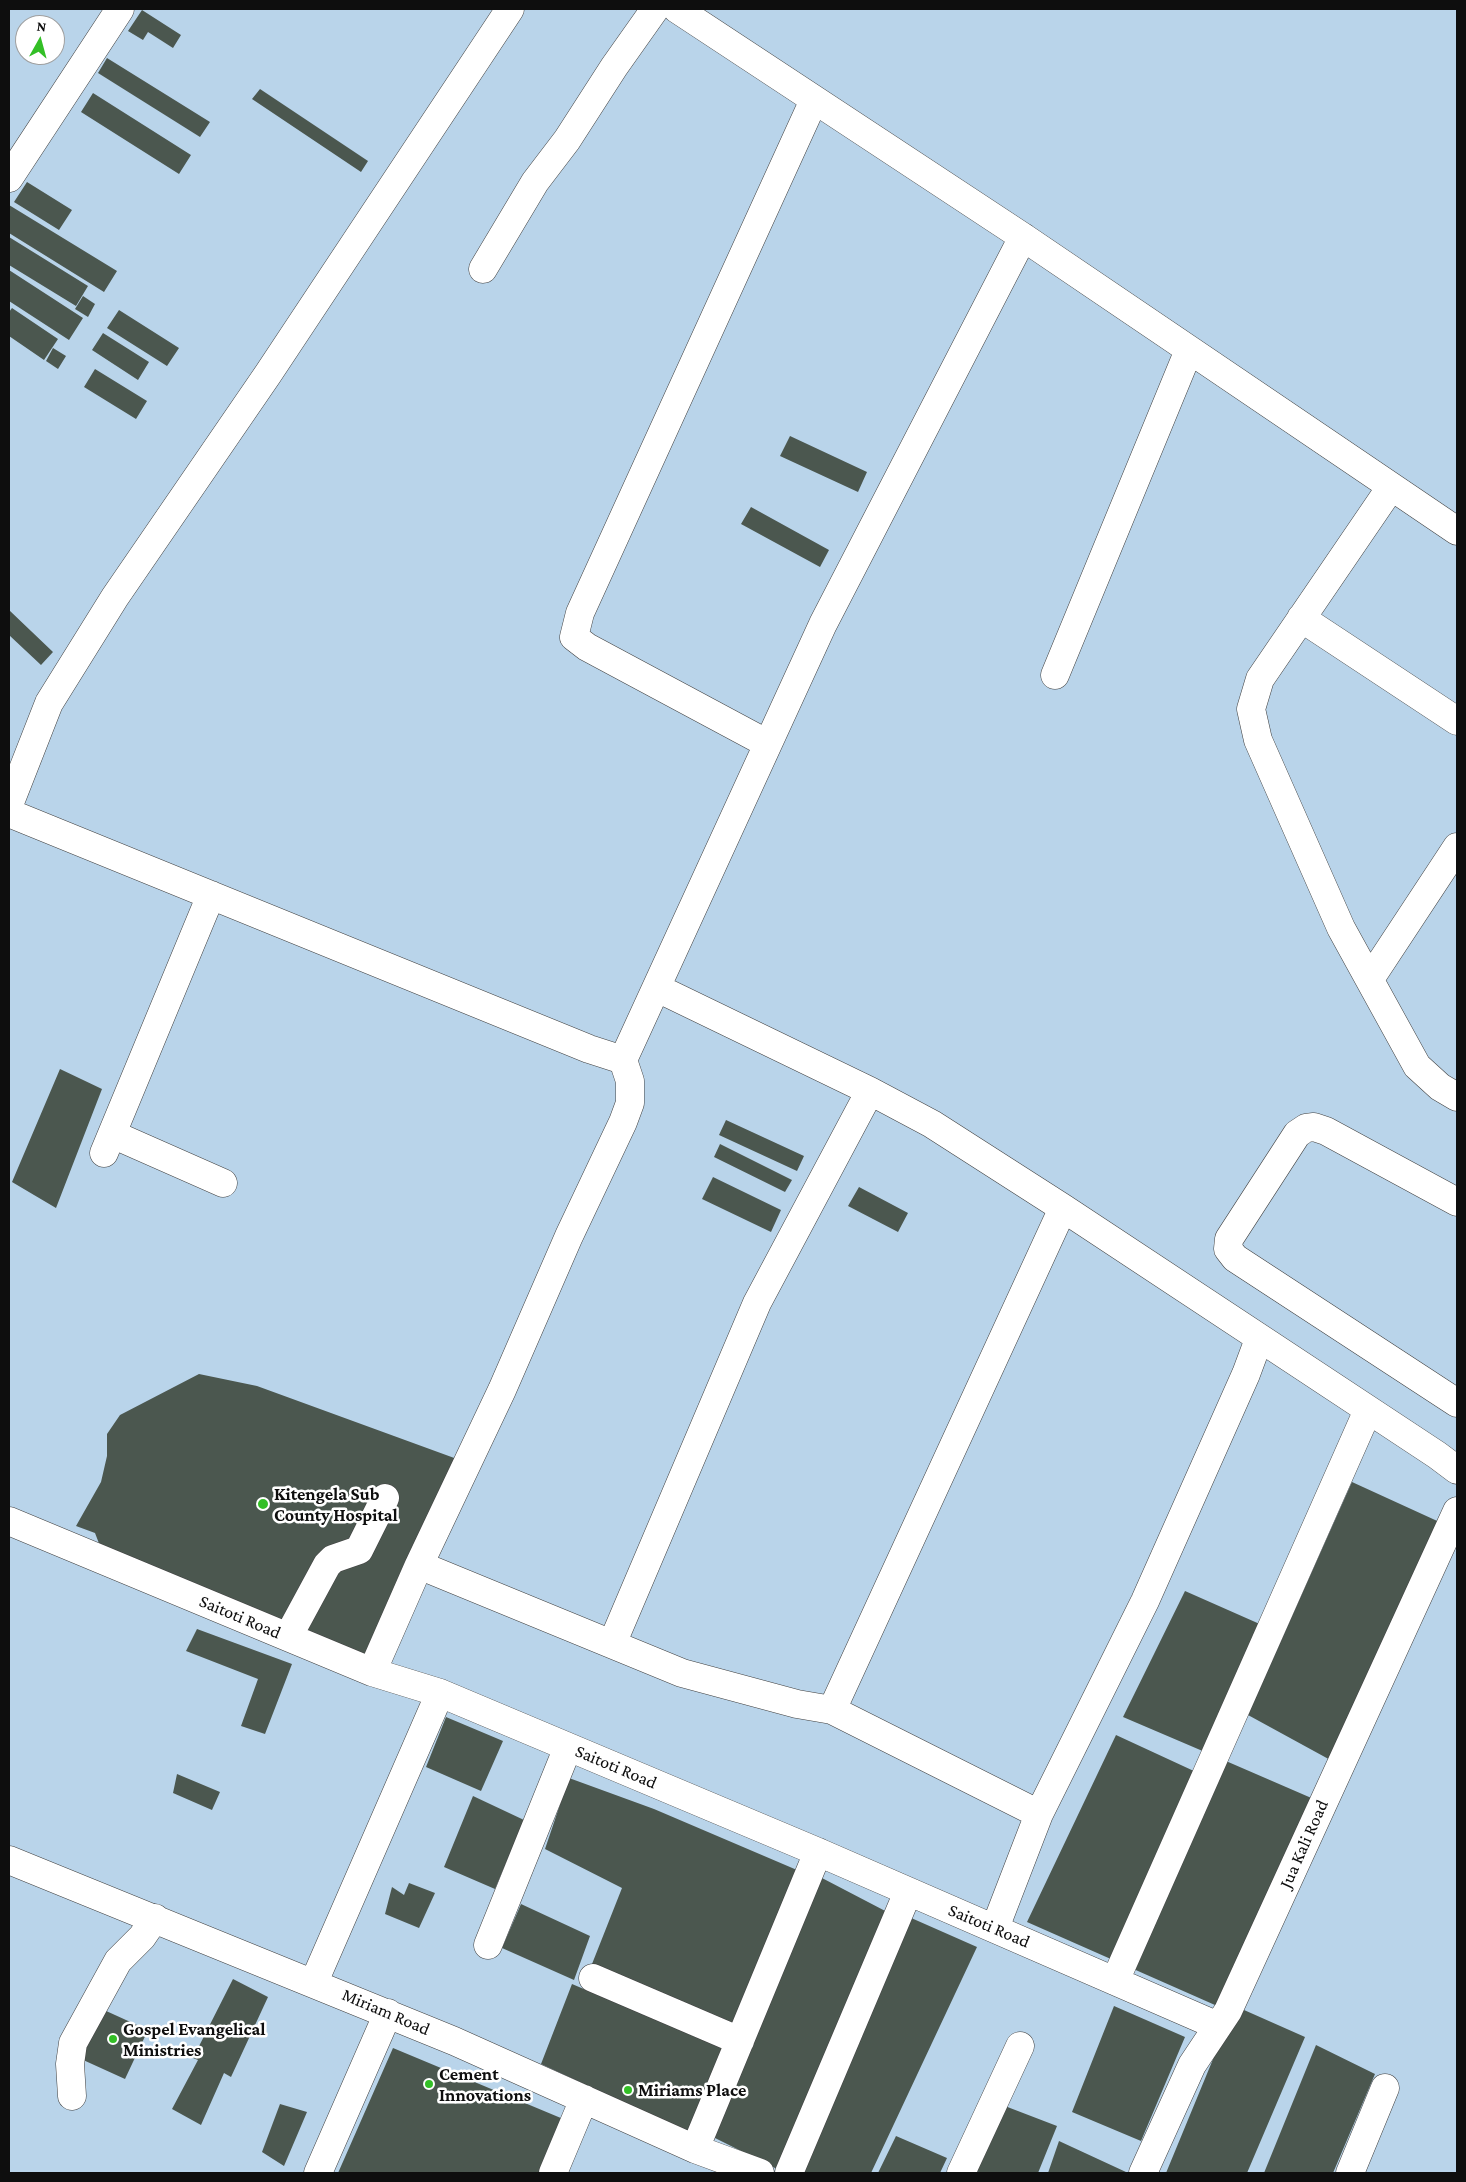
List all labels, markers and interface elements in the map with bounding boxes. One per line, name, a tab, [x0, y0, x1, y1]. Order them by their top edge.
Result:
north arrow	[15, 15, 65, 65]
text: N	[36, 18, 47, 35]
place label: Kitengela Sub County Hospital	[274, 1483, 398, 1526]
marker: Kitengela Sub County Hospital	[256, 1497, 270, 1511]
street label: Saitoti Road	[196, 1590, 284, 1644]
street label: Saitoti Road	[572, 1740, 660, 1794]
street label: Jua Kali Road	[1275, 1796, 1333, 1892]
street label: Saitoti Road	[945, 1899, 1033, 1953]
street label: Miriam Road	[339, 1984, 433, 2040]
place label: Gospel Evangelical Ministries	[123, 2018, 266, 2060]
marker: Gospel Evangelical Ministries	[107, 2033, 119, 2045]
place label: Cement Innovations	[439, 2063, 531, 2106]
marker: Cement Innovations	[423, 2078, 435, 2090]
place label: Miriams Place	[638, 2079, 746, 2101]
marker: Miriams Place	[622, 2084, 634, 2096]

